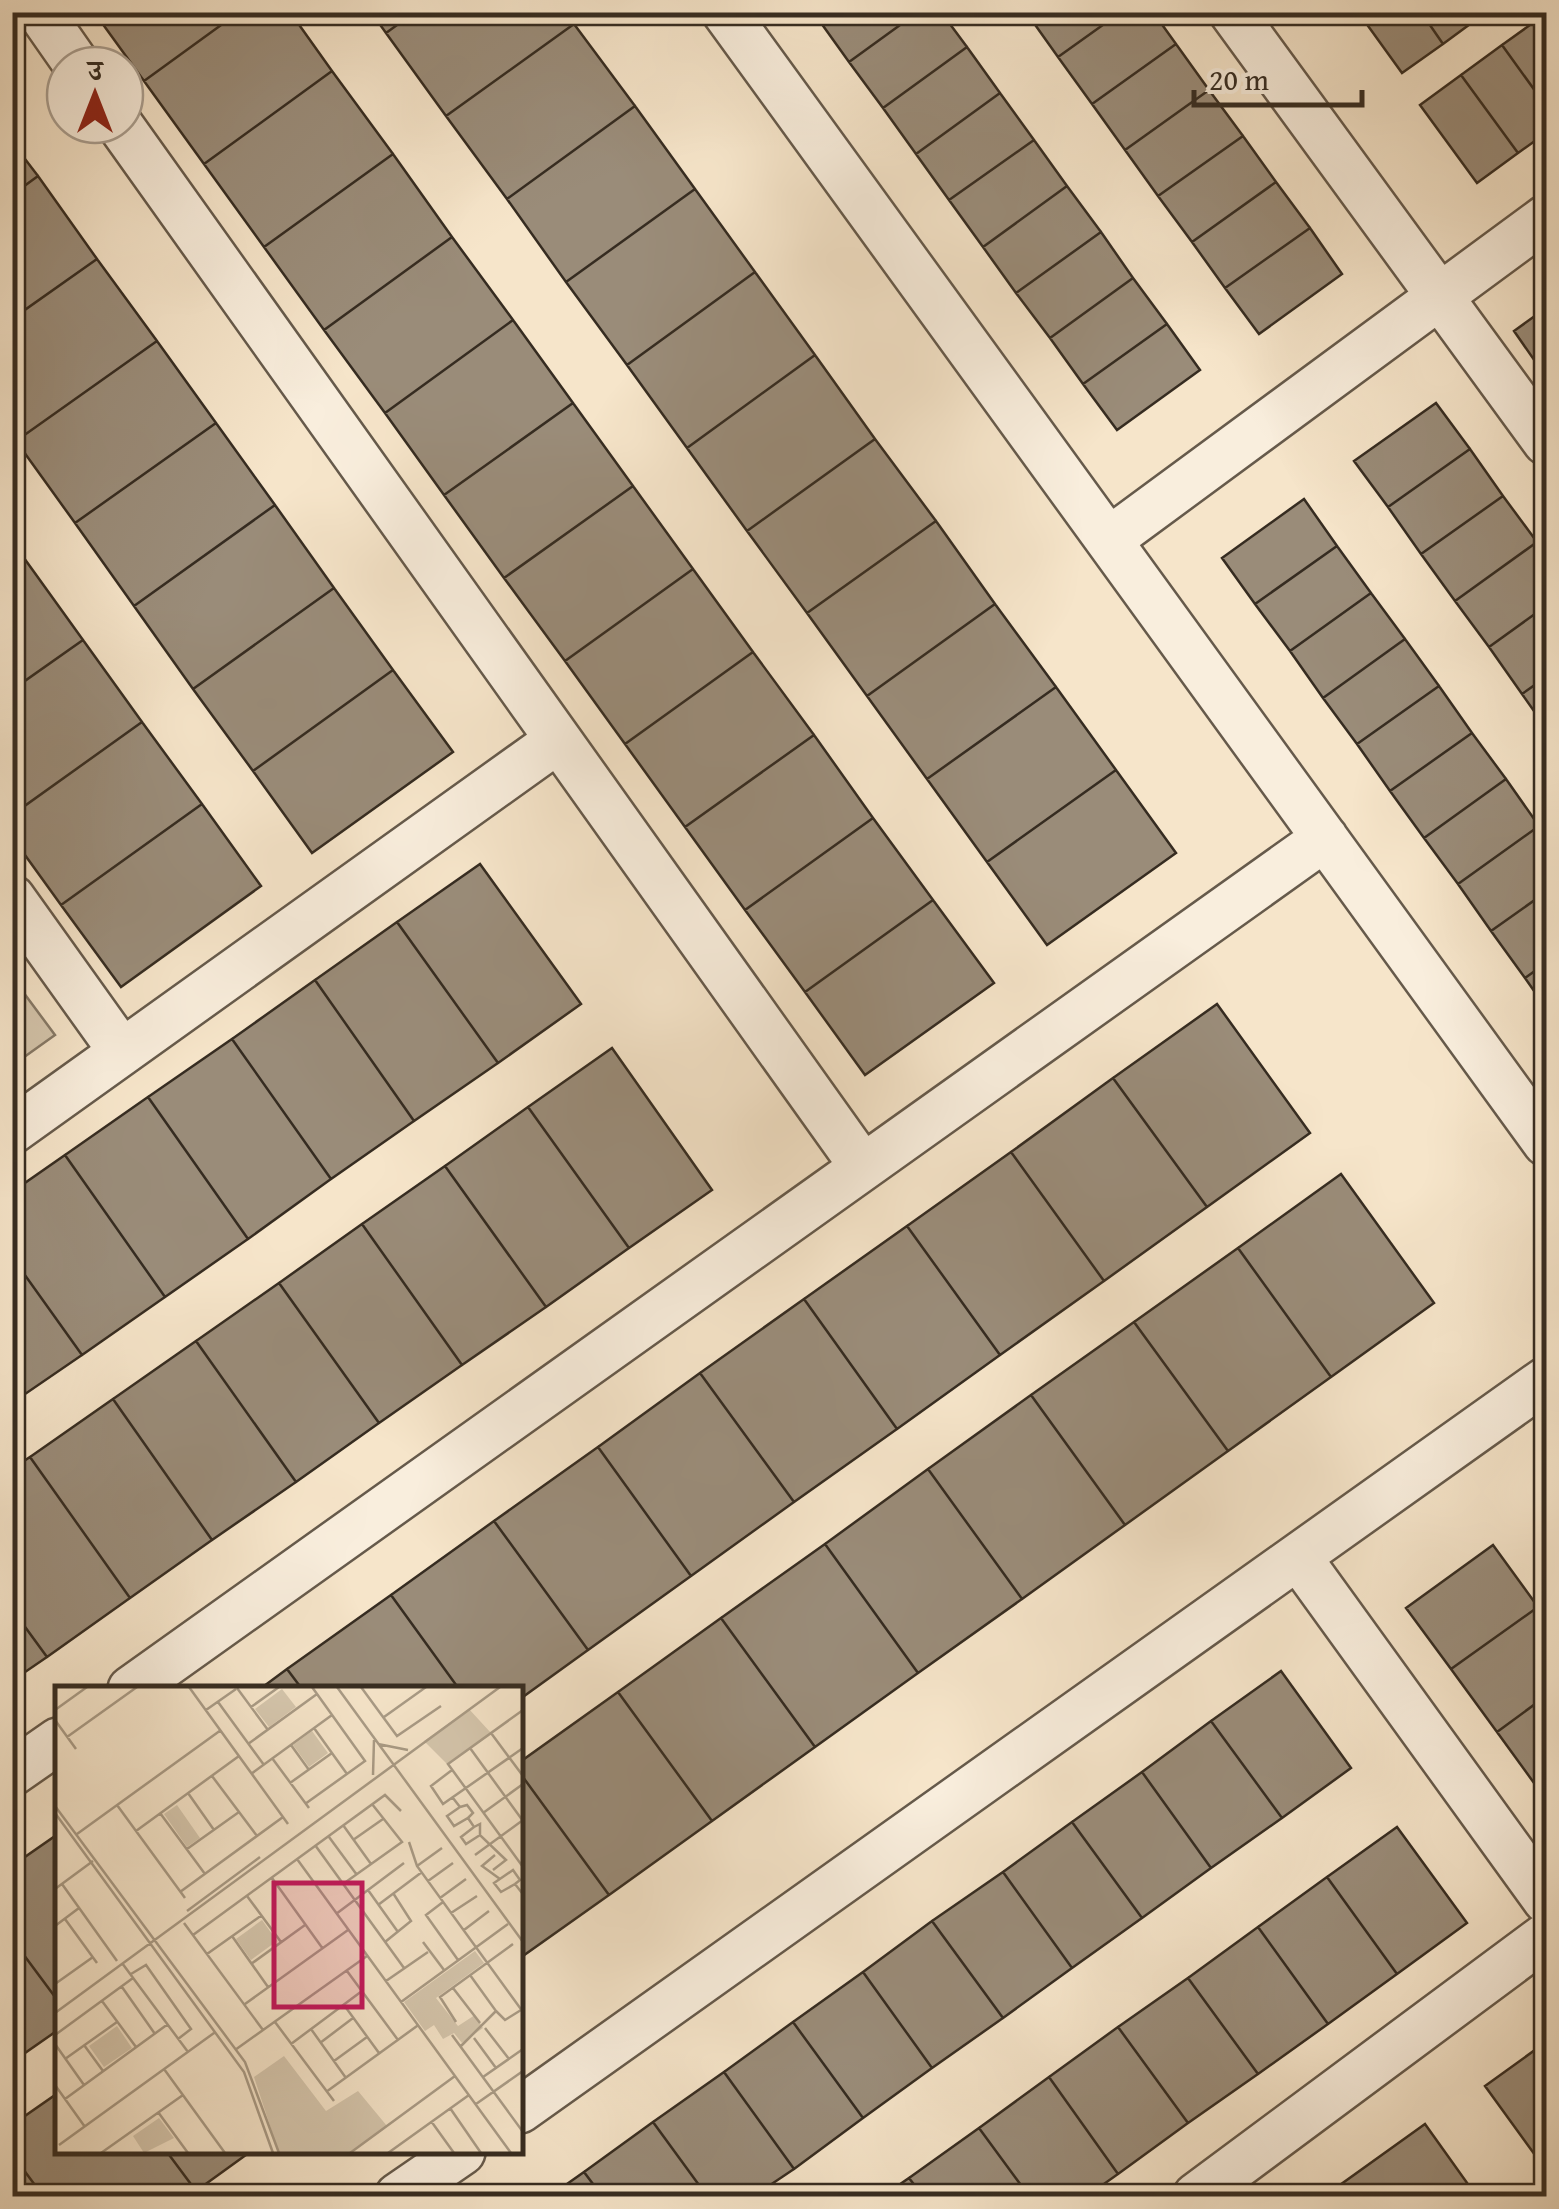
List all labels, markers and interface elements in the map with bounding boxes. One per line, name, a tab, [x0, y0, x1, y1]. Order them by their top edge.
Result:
north arrow	[45, 45, 145, 145]
scale bar	[1194, 45, 1362, 107]
text: उ	[86, 49, 104, 90]
text: 20 m	[1209, 57, 1269, 101]
inset map	[55, 1686, 522, 2154]

